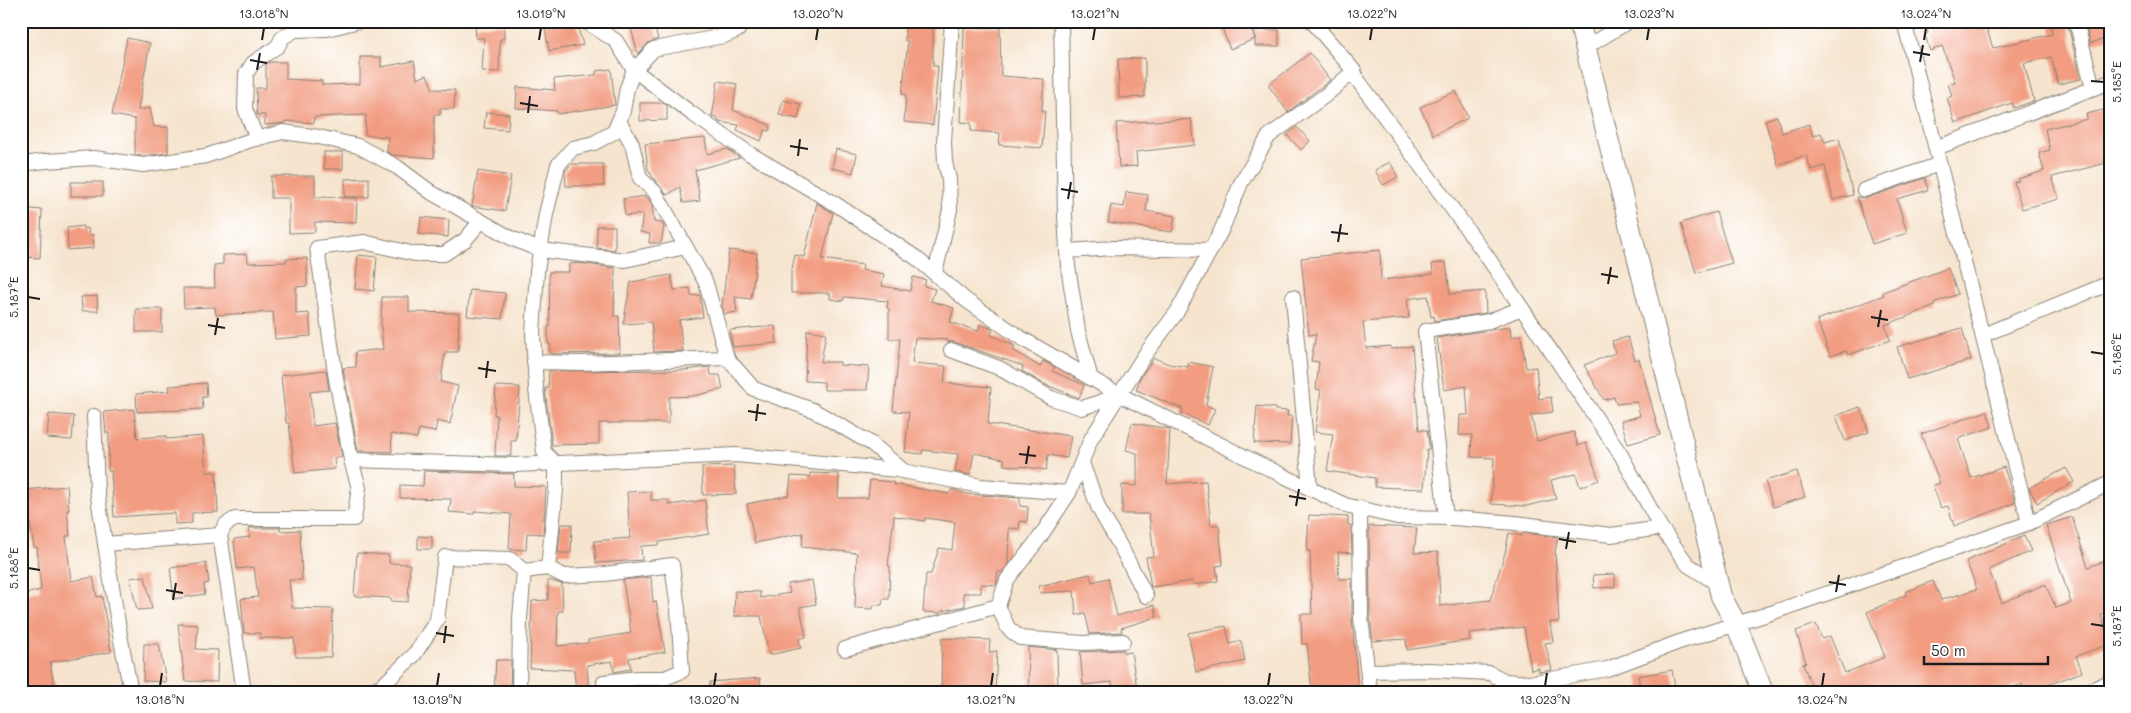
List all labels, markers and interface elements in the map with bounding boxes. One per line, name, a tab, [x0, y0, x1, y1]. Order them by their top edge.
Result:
text: 13.018°N	[239, 5, 289, 21]
text: 13.019°N	[516, 5, 566, 21]
text: 13.020°N	[793, 5, 843, 21]
text: 13.021°N	[1071, 5, 1119, 21]
text: 13.022°N	[1347, 5, 1397, 21]
text: 13.023°N	[1624, 5, 1674, 21]
text: 13.024°N	[1901, 5, 1951, 21]
text: 5.185°E	[2108, 61, 2124, 103]
text: 5.187°E	[5, 276, 21, 318]
text: 5.186°E	[2108, 333, 2124, 375]
text: 5.188°E	[5, 547, 21, 589]
text: 5.187°E	[2108, 605, 2124, 647]
scale bar	[1924, 633, 2047, 665]
text: 50 m	[1931, 640, 1966, 660]
text: 13.018°N	[135, 691, 185, 707]
text: 13.019°N	[412, 691, 462, 707]
text: 13.020°N	[689, 691, 739, 707]
text: 13.021°N	[967, 691, 1015, 707]
text: 13.022°N	[1243, 691, 1293, 707]
text: 13.023°N	[1520, 691, 1570, 707]
text: 13.024°N	[1797, 691, 1847, 707]

